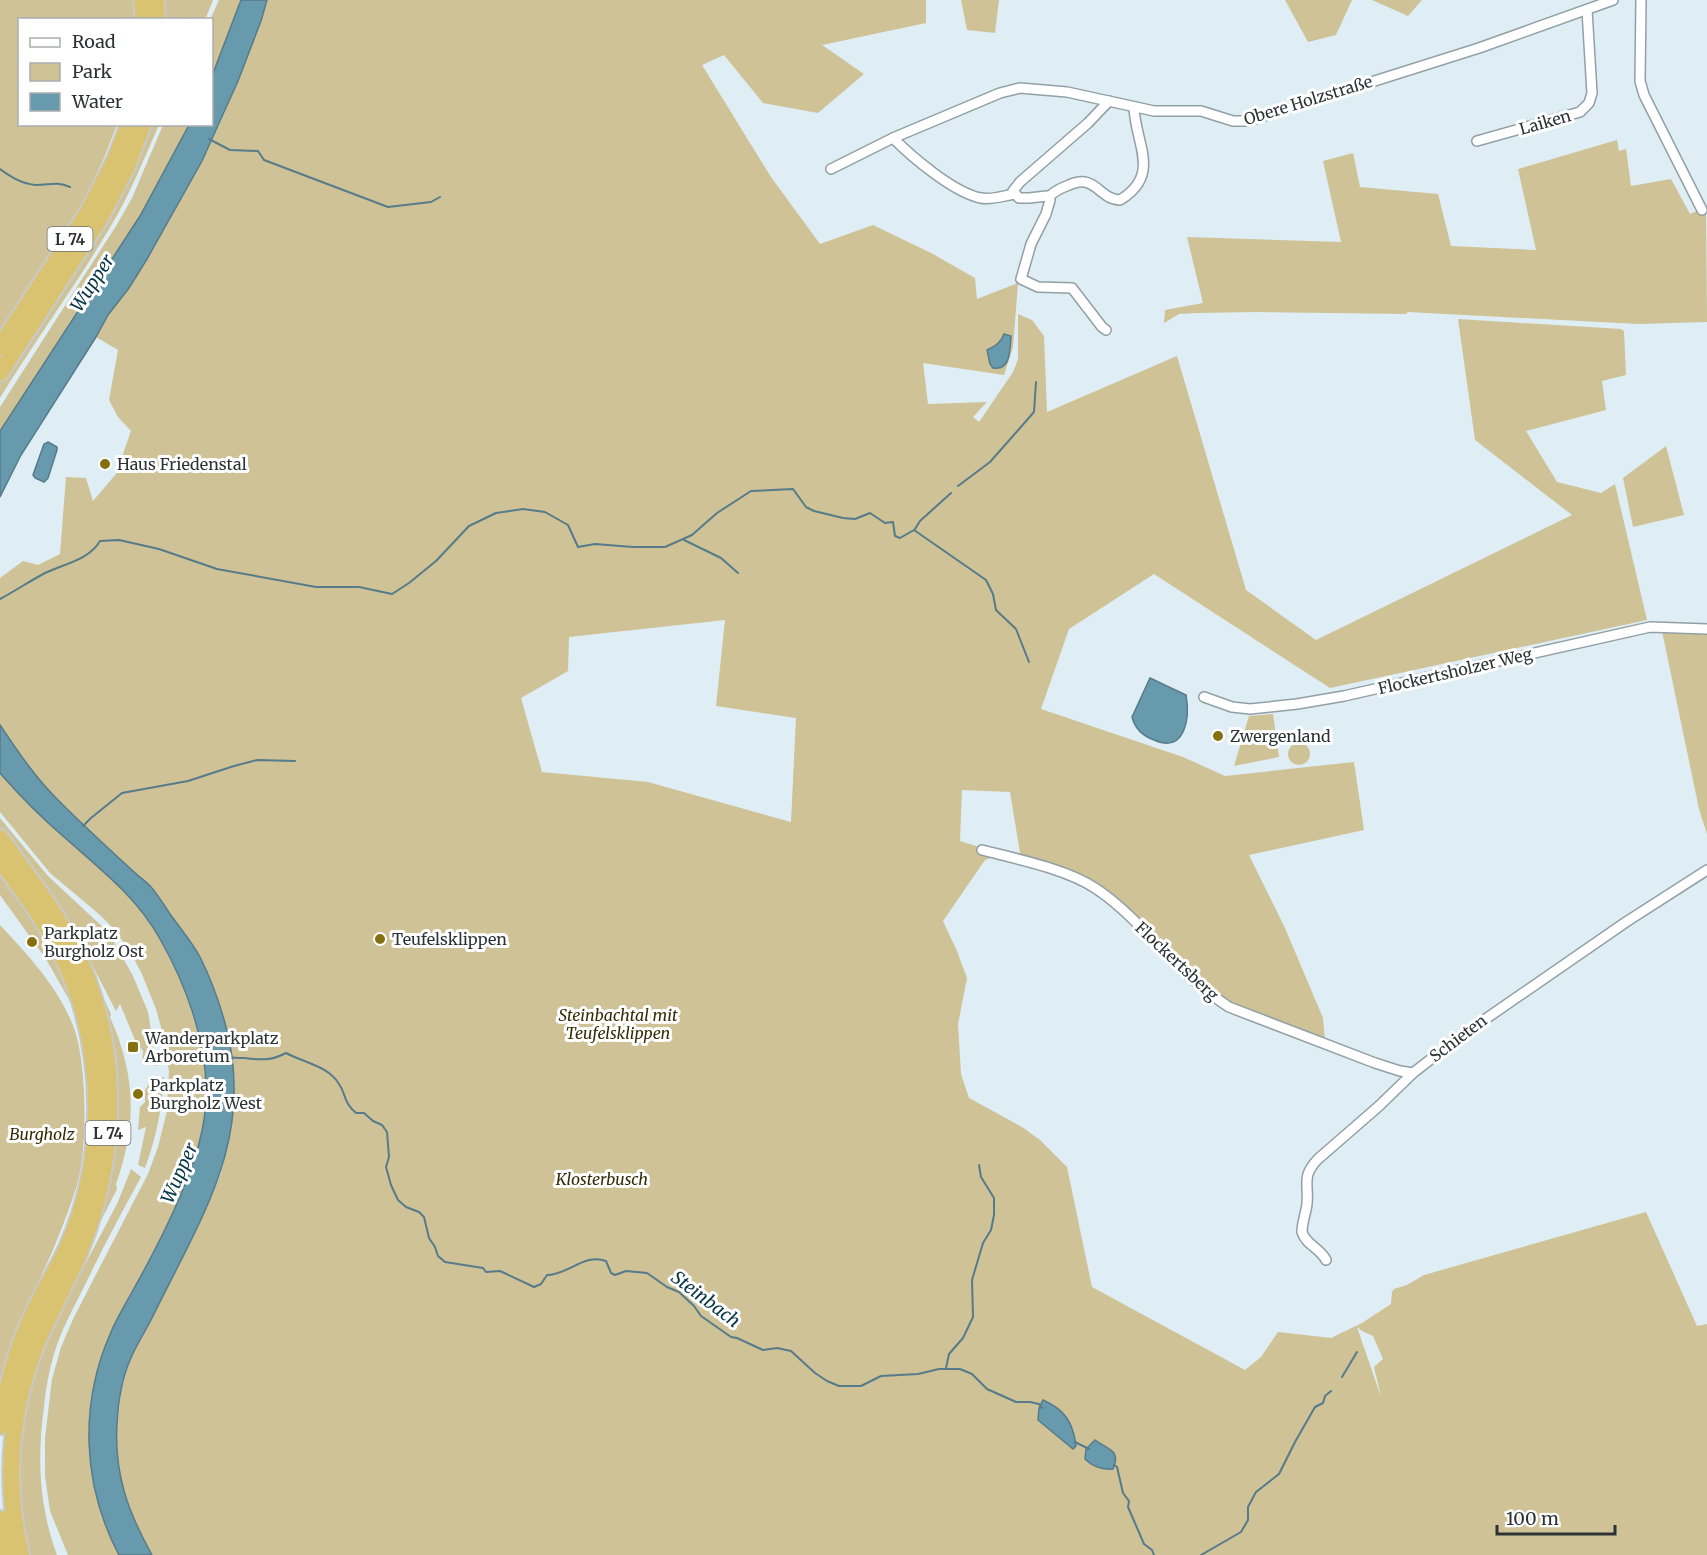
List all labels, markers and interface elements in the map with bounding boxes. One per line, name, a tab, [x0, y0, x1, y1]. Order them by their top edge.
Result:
legend	[18, 18, 213, 126]
text: Road	[72, 30, 116, 53]
text: Park	[72, 60, 113, 83]
street label: Obere Holzstraße	[1241, 71, 1375, 129]
text: Water	[71, 90, 123, 113]
street label: Laiken	[1517, 105, 1574, 139]
road number: L 74	[48, 227, 92, 251]
water label: Wupper	[65, 249, 119, 316]
place label: Haus Friedenstal	[117, 454, 247, 474]
marker: Haus Friedenstal	[98, 457, 112, 471]
street label: Flockertsholzer Weg	[1376, 643, 1534, 698]
place label: Zwergenland	[1230, 726, 1331, 746]
marker: Zwergenland	[1211, 729, 1225, 743]
street label: Flockertsberg	[1131, 917, 1223, 1005]
place label: Parkplatz Burgholz Ost	[44, 923, 145, 961]
place label: Teufelsklippen	[392, 929, 507, 949]
marker: Teufelsklippen	[373, 932, 387, 946]
marker: Parkplatz Burgholz Ost	[25, 935, 39, 949]
park label: Steinbachtal mit Teufelsklippen	[559, 1005, 678, 1043]
street label: Schieten	[1425, 1010, 1491, 1066]
place label: Wanderparkplatz Arboretum	[144, 1028, 279, 1066]
marker: Wanderparkplatz Arboretum	[126, 1040, 140, 1054]
place label: Parkplatz Burgholz West	[150, 1075, 263, 1113]
marker: Parkplatz Burgholz West	[131, 1087, 145, 1101]
road number: L 74	[86, 1121, 130, 1145]
park label: Burgholz	[9, 1124, 76, 1144]
water label: Wupper	[156, 1139, 203, 1207]
park label: Klosterbusch	[555, 1169, 648, 1189]
water label: Steinbach	[667, 1266, 745, 1332]
scale bar	[1497, 1498, 1616, 1536]
text: 100 m	[1506, 1507, 1559, 1530]

